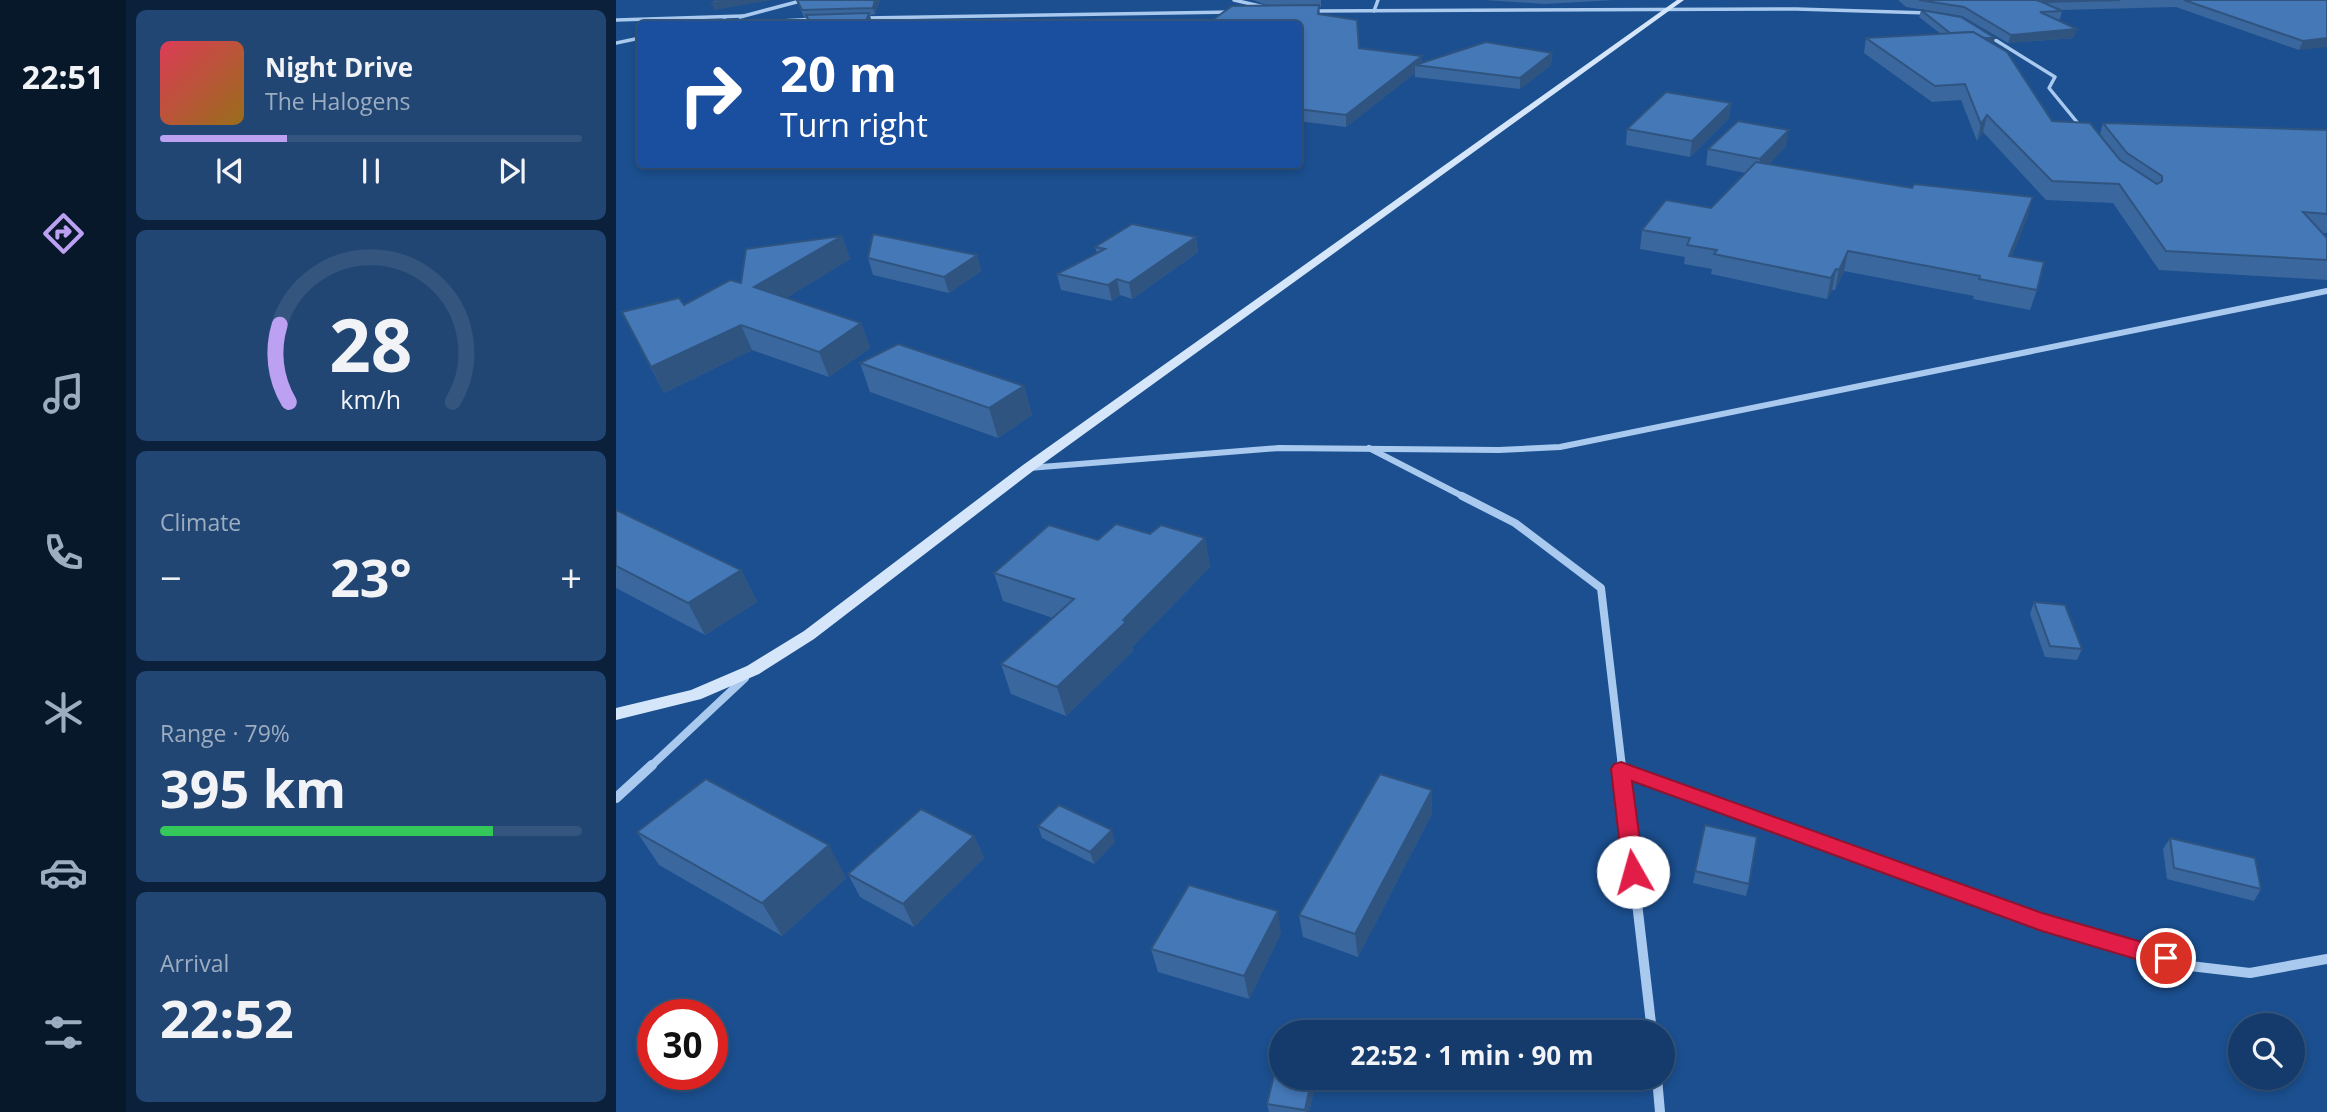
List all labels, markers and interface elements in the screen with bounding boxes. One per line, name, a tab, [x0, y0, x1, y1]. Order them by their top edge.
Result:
text: 20 m	[780, 40, 897, 106]
text: Night Drive	[265, 49, 413, 85]
icon: right	[665, 49, 756, 140]
text: 22:51	[22, 55, 104, 98]
text: The Halogens	[265, 85, 411, 117]
text: Turn right	[780, 103, 928, 146]
icon: previous	[211, 152, 249, 190]
icon: pause	[352, 152, 390, 190]
icon: next	[493, 152, 531, 190]
icon: directions	[39, 209, 88, 258]
text: 28	[329, 294, 413, 393]
icon: music	[39, 369, 88, 418]
text: km/h	[341, 381, 401, 415]
text: Climate	[160, 506, 241, 538]
icon: phone	[39, 528, 88, 577]
text: 23°	[330, 541, 412, 612]
text: −	[160, 551, 182, 603]
text: +	[560, 551, 582, 603]
icon: climate	[39, 688, 88, 737]
text: Range · 79%	[160, 717, 290, 749]
text: 395 km	[160, 752, 346, 823]
position arrow	[1596, 835, 1670, 909]
icon: car	[39, 848, 88, 897]
pin	[2136, 928, 2196, 988]
icon: arrive	[2147, 939, 2185, 977]
text: Arrival	[160, 947, 229, 979]
text: 22:52	[160, 982, 294, 1053]
speed limit sign: 30	[637, 999, 728, 1090]
icon: filters	[39, 1008, 88, 1057]
map controls	[2228, 1013, 2305, 1090]
button: search	[2228, 1013, 2305, 1090]
text: 22:52 · 1 min · 90 m	[1351, 1037, 1593, 1073]

